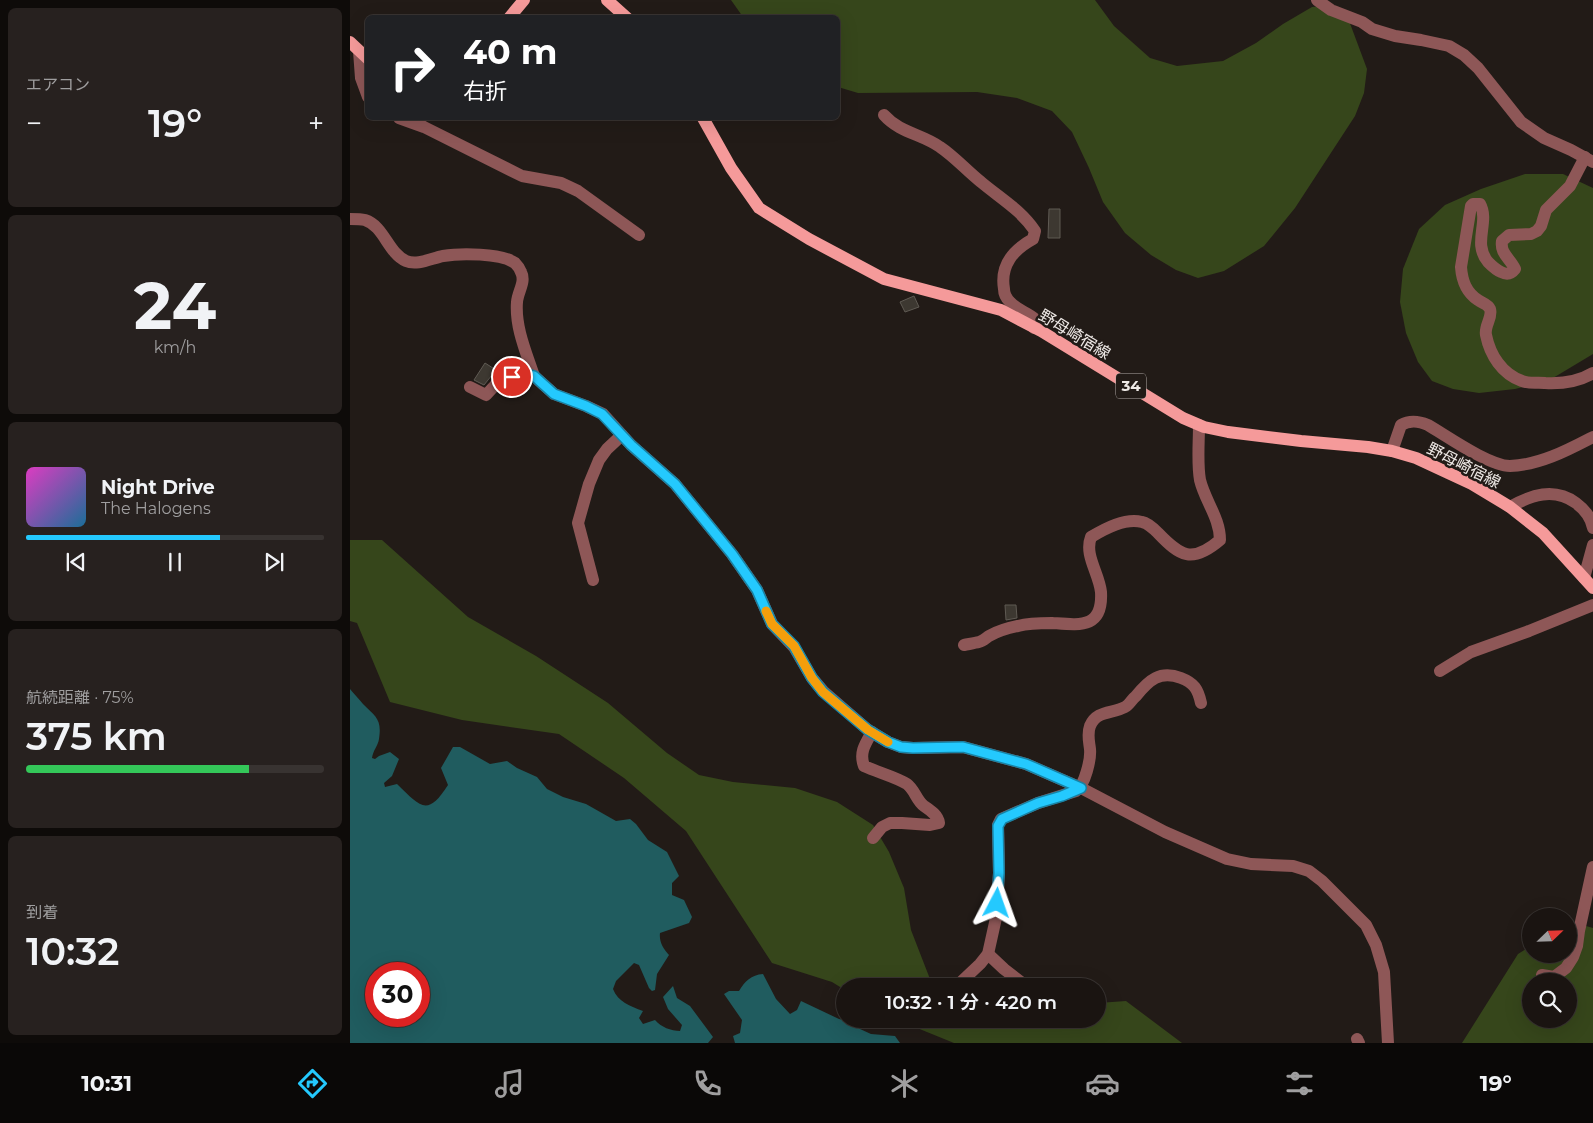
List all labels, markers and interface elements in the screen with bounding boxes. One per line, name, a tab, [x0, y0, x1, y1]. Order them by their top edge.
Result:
text: 40 m	[463, 30, 558, 73]
icon: right	[380, 35, 445, 100]
text: エアコン	[26, 75, 90, 94]
text: 右折	[463, 78, 507, 105]
text: 19°	[148, 100, 202, 147]
text: −	[26, 106, 42, 140]
text: +	[308, 106, 324, 140]
text: 24	[134, 266, 216, 345]
street label: 野母崎宿線	[1036, 306, 1114, 363]
text: km/h	[154, 338, 196, 357]
pin	[491, 356, 533, 398]
icon: arrive	[498, 363, 526, 391]
road number: 34	[1116, 374, 1146, 398]
street label: 野母崎宿線	[1424, 439, 1504, 492]
text: Night Drive	[101, 476, 215, 499]
text: The Halogens	[101, 499, 211, 518]
icon: previous	[62, 548, 90, 576]
icon: pause	[161, 548, 189, 576]
icon: next	[260, 548, 288, 576]
text: 航続距離 · 75%	[26, 688, 134, 707]
text: 375 km	[26, 713, 167, 760]
position arrow	[970, 876, 1022, 928]
text: 到着	[26, 903, 58, 922]
north arrow	[1522, 908, 1578, 962]
map controls	[1522, 908, 1577, 1028]
text: 10:32	[26, 928, 119, 975]
speed limit sign: 30	[365, 962, 430, 1027]
button: search	[1522, 973, 1577, 1028]
text: 10:32 · 1 分 · 420 m	[885, 991, 1057, 1014]
icon: directions	[295, 1066, 330, 1101]
icon: music	[492, 1066, 527, 1101]
icon: phone	[690, 1066, 725, 1101]
icon: climate	[887, 1066, 922, 1101]
icon: car	[1085, 1066, 1120, 1101]
icon: filters	[1282, 1066, 1317, 1101]
text: 10:31	[81, 1070, 132, 1097]
text: 19°	[1480, 1070, 1512, 1097]

